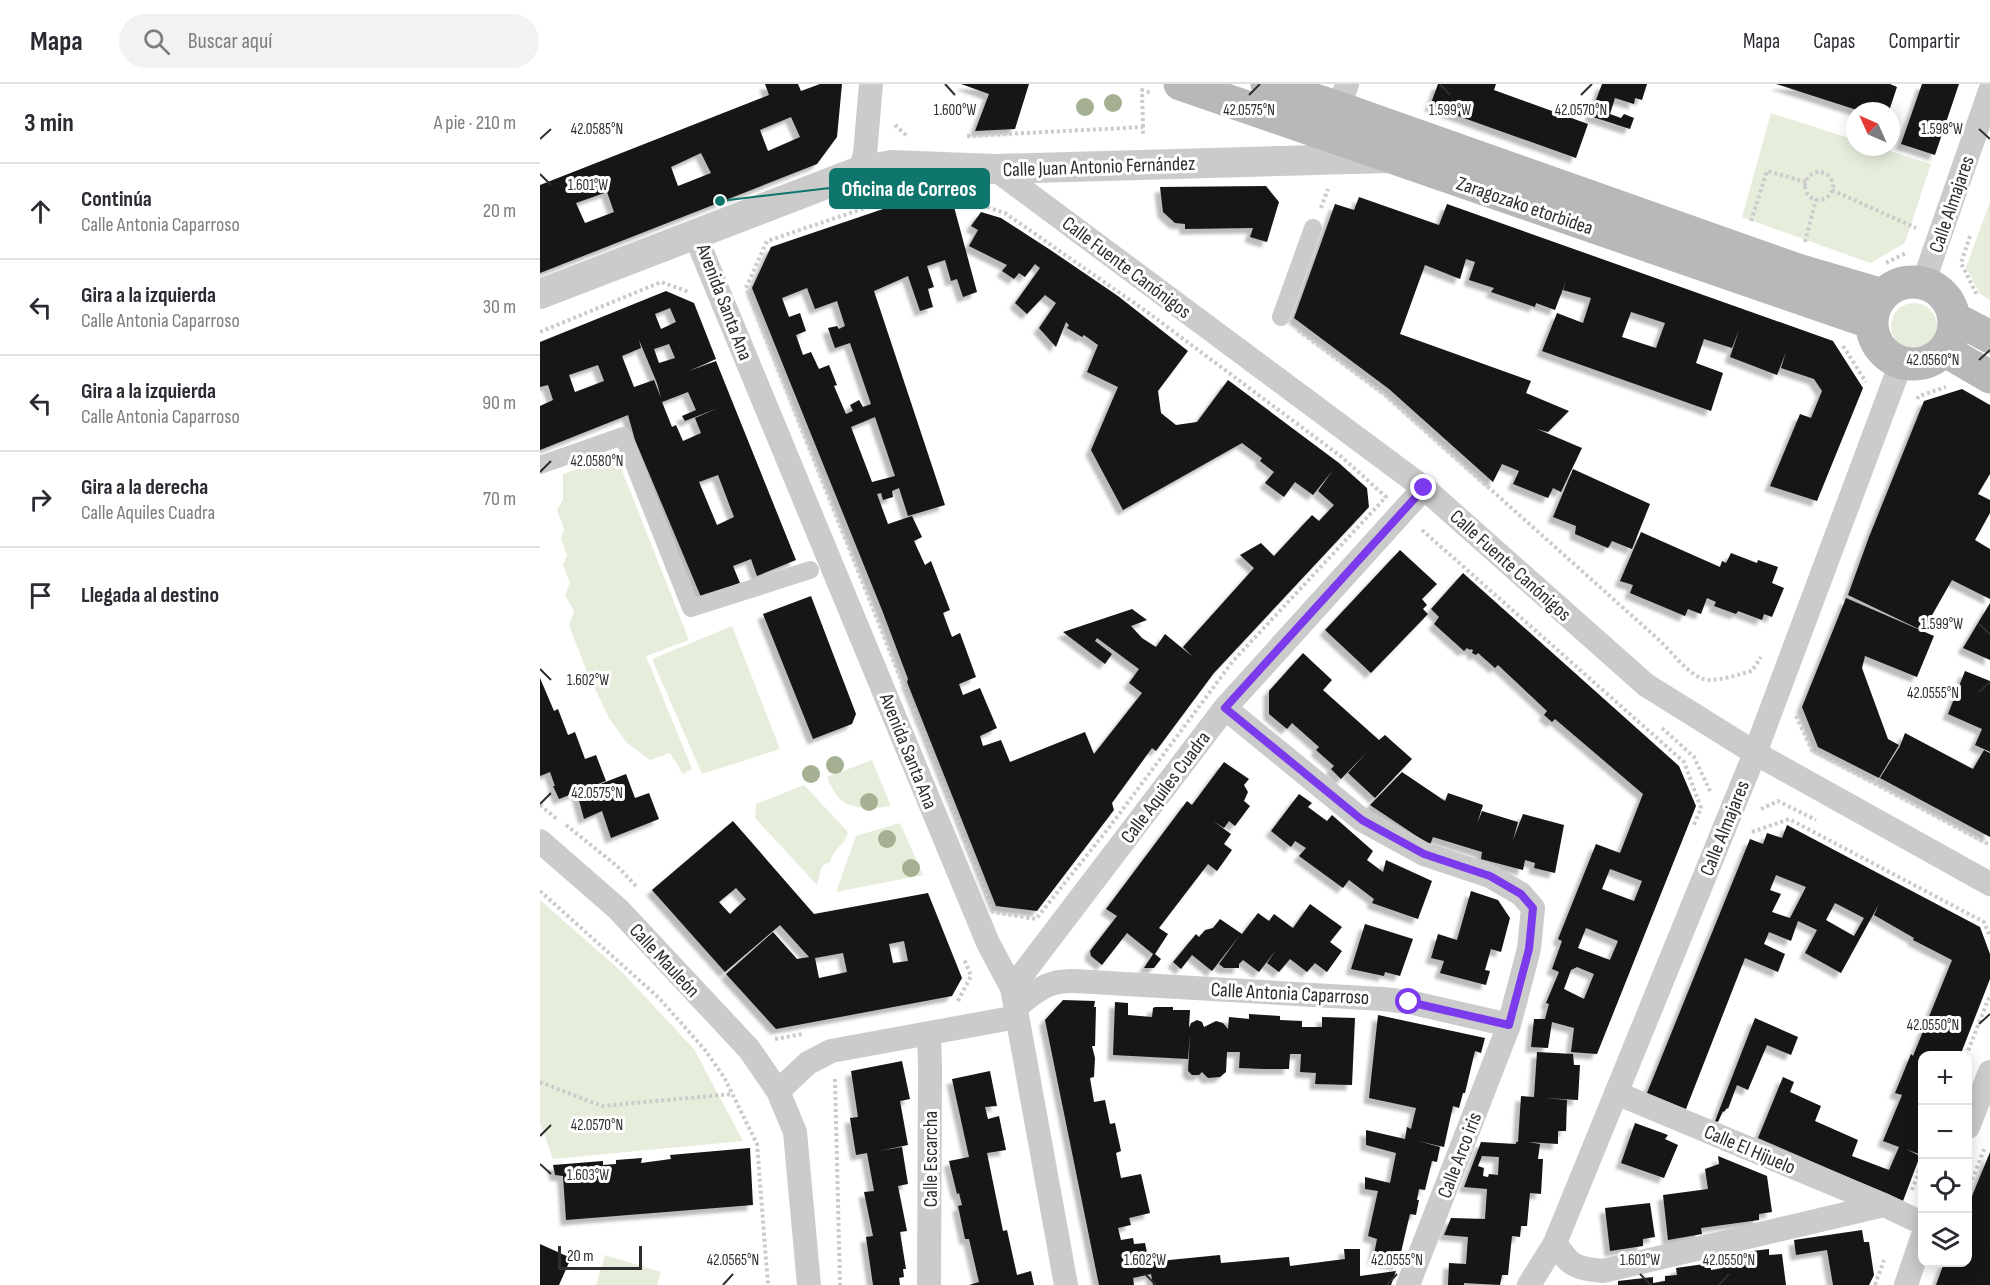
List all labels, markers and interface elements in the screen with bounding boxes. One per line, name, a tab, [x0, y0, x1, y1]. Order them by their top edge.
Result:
search box	[119, 14, 539, 68]
text: Mapa	[30, 25, 83, 58]
icon: search	[140, 25, 173, 58]
text: Buscar aquí	[188, 28, 272, 55]
text: Mapa	[1743, 29, 1780, 54]
text: Capas	[1813, 29, 1855, 54]
text: Compartir	[1888, 29, 1960, 54]
text: 1.600°W	[934, 101, 976, 120]
text: 42.0575°N	[1223, 101, 1275, 120]
text: 1.599°W	[1429, 101, 1471, 120]
text: 42.0570°N	[1555, 101, 1607, 120]
north arrow	[1846, 102, 1900, 156]
text: 3 min	[24, 108, 74, 139]
text: A pie · 210 m	[434, 111, 516, 135]
text: 42.0585°N	[571, 120, 623, 139]
text: 1.598°W	[1921, 120, 1963, 139]
street label: Calle Juan Antonio Fernández	[1002, 152, 1196, 182]
street label: Calle Almajares	[1924, 153, 1980, 256]
callout: Oficina de Correos	[830, 169, 989, 208]
street label: Zaragozako etorbidea	[1453, 171, 1596, 241]
text: 1.601°W	[568, 176, 608, 195]
text: Oficina de Correos	[841, 177, 977, 202]
text: Continúa	[81, 186, 152, 213]
icon: ahead	[24, 195, 57, 228]
text: 20 m	[483, 199, 516, 223]
street label: Calle Fuente Canónigos	[1057, 212, 1196, 324]
text: Calle Antonia Caparroso	[81, 213, 240, 237]
street label: Avenida Santa Ana	[691, 240, 757, 364]
text: Gira a la izquierda	[81, 282, 216, 309]
icon: left	[24, 291, 57, 324]
text: 30 m	[483, 295, 516, 319]
text: Calle Antonia Caparroso	[81, 309, 240, 333]
text: 42.0560°N	[1907, 351, 1959, 370]
text: Gira a la izquierda	[81, 378, 216, 405]
icon: left	[24, 387, 57, 420]
text: 90 m	[482, 391, 516, 415]
text: Calle Antonia Caparroso	[81, 405, 240, 429]
text: 42.0580°N	[571, 452, 624, 471]
text: Gira a la derecha	[81, 474, 208, 501]
route end	[1410, 474, 1436, 500]
icon: right	[24, 483, 57, 516]
text: 70 m	[483, 487, 516, 511]
text: Calle Aquiles Cuadra	[81, 501, 215, 525]
street label: Calle Fuente Canónigos	[1445, 505, 1576, 627]
icon: arrive	[24, 579, 57, 612]
text: Llegada al destino	[81, 582, 219, 609]
text: 1.599°W	[1921, 615, 1963, 634]
text: 1.602°W	[567, 671, 609, 690]
text: 42.0555°N	[1907, 684, 1959, 703]
street label: Avenida Santa Ana	[874, 689, 942, 813]
street label: Calle Aquiles Cuadra	[1116, 727, 1216, 848]
street label: Calle Almajares	[1695, 777, 1755, 880]
text: 42.0575°N	[571, 784, 623, 803]
street label: Calle Mauleón	[624, 919, 705, 1003]
street label: Calle Antonia Caparroso	[1210, 978, 1370, 1010]
route start	[1395, 988, 1421, 1014]
text: 42.0550°N	[1907, 1016, 1959, 1035]
map controls	[1918, 1051, 1972, 1267]
button: +	[1918, 1051, 1972, 1105]
button: −	[1918, 1105, 1972, 1159]
street label: Calle Arco iris	[1433, 1109, 1487, 1202]
street label: Calle Escarcha	[919, 1111, 943, 1207]
text: 42.0570°N	[571, 1116, 623, 1135]
street label: Calle El Hijuelo	[1700, 1120, 1799, 1180]
button: locate	[1918, 1159, 1972, 1213]
text: 1.603°W	[567, 1166, 609, 1185]
button: layers	[1918, 1213, 1972, 1267]
scale bar	[558, 1243, 642, 1270]
text: 20 m	[567, 1247, 594, 1266]
text: 42.0565°N	[707, 1251, 759, 1270]
text: 1.602°W	[1124, 1251, 1166, 1270]
text: 42.0555°N	[1371, 1251, 1423, 1270]
text: 1.601°W	[1620, 1251, 1660, 1270]
text: 42.0550°N	[1703, 1251, 1755, 1270]

